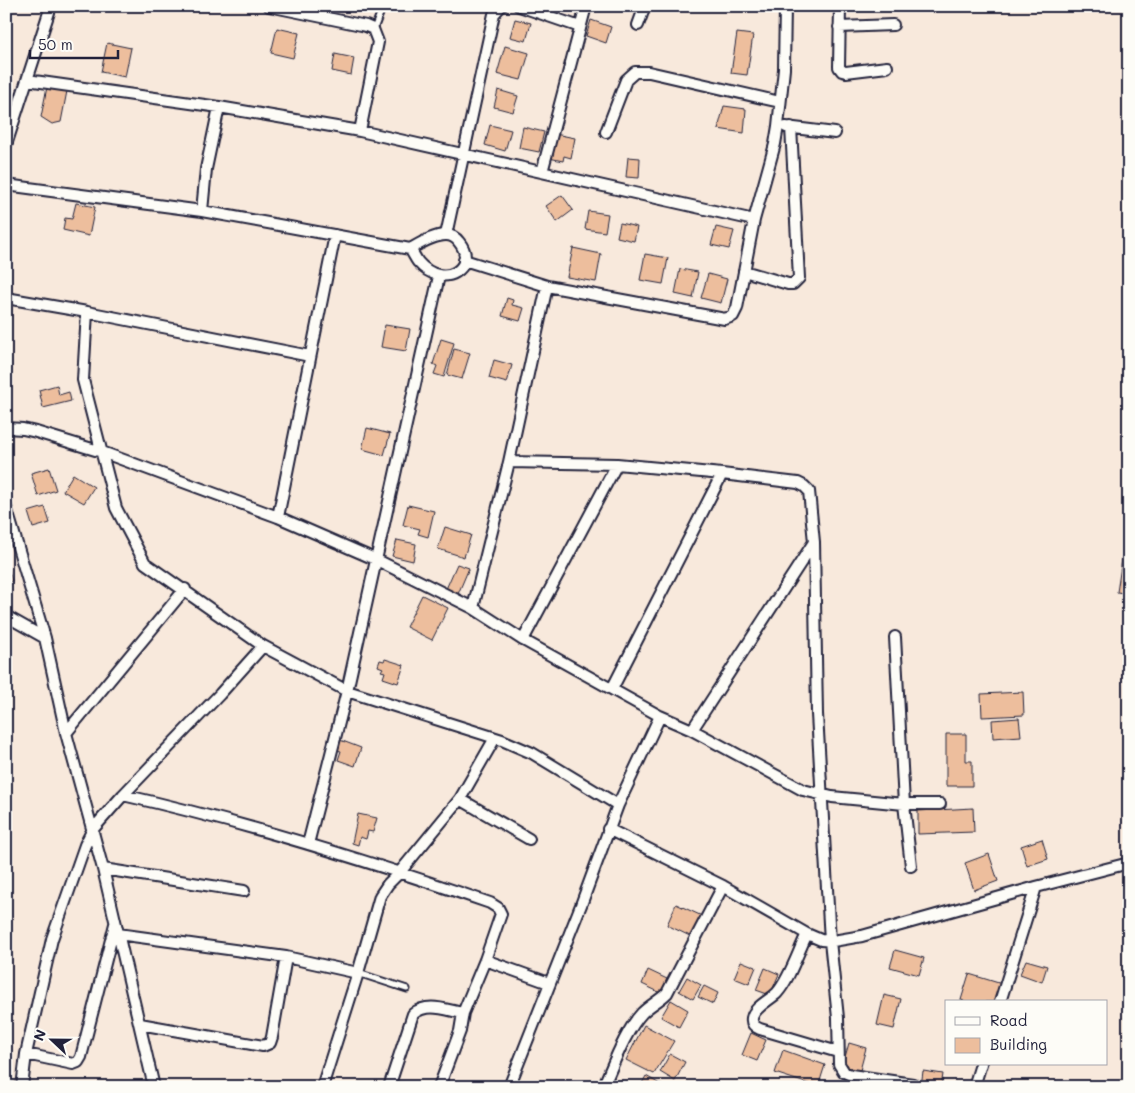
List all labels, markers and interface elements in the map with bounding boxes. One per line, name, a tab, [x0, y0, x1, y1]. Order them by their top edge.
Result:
scale bar	[30, 28, 118, 60]
text: 50 m	[38, 34, 73, 54]
legend	[945, 1000, 1108, 1066]
text: Road	[990, 1010, 1027, 1030]
north arrow	[28, 1016, 78, 1066]
text: N	[29, 1026, 50, 1043]
text: Building	[990, 1034, 1047, 1054]

